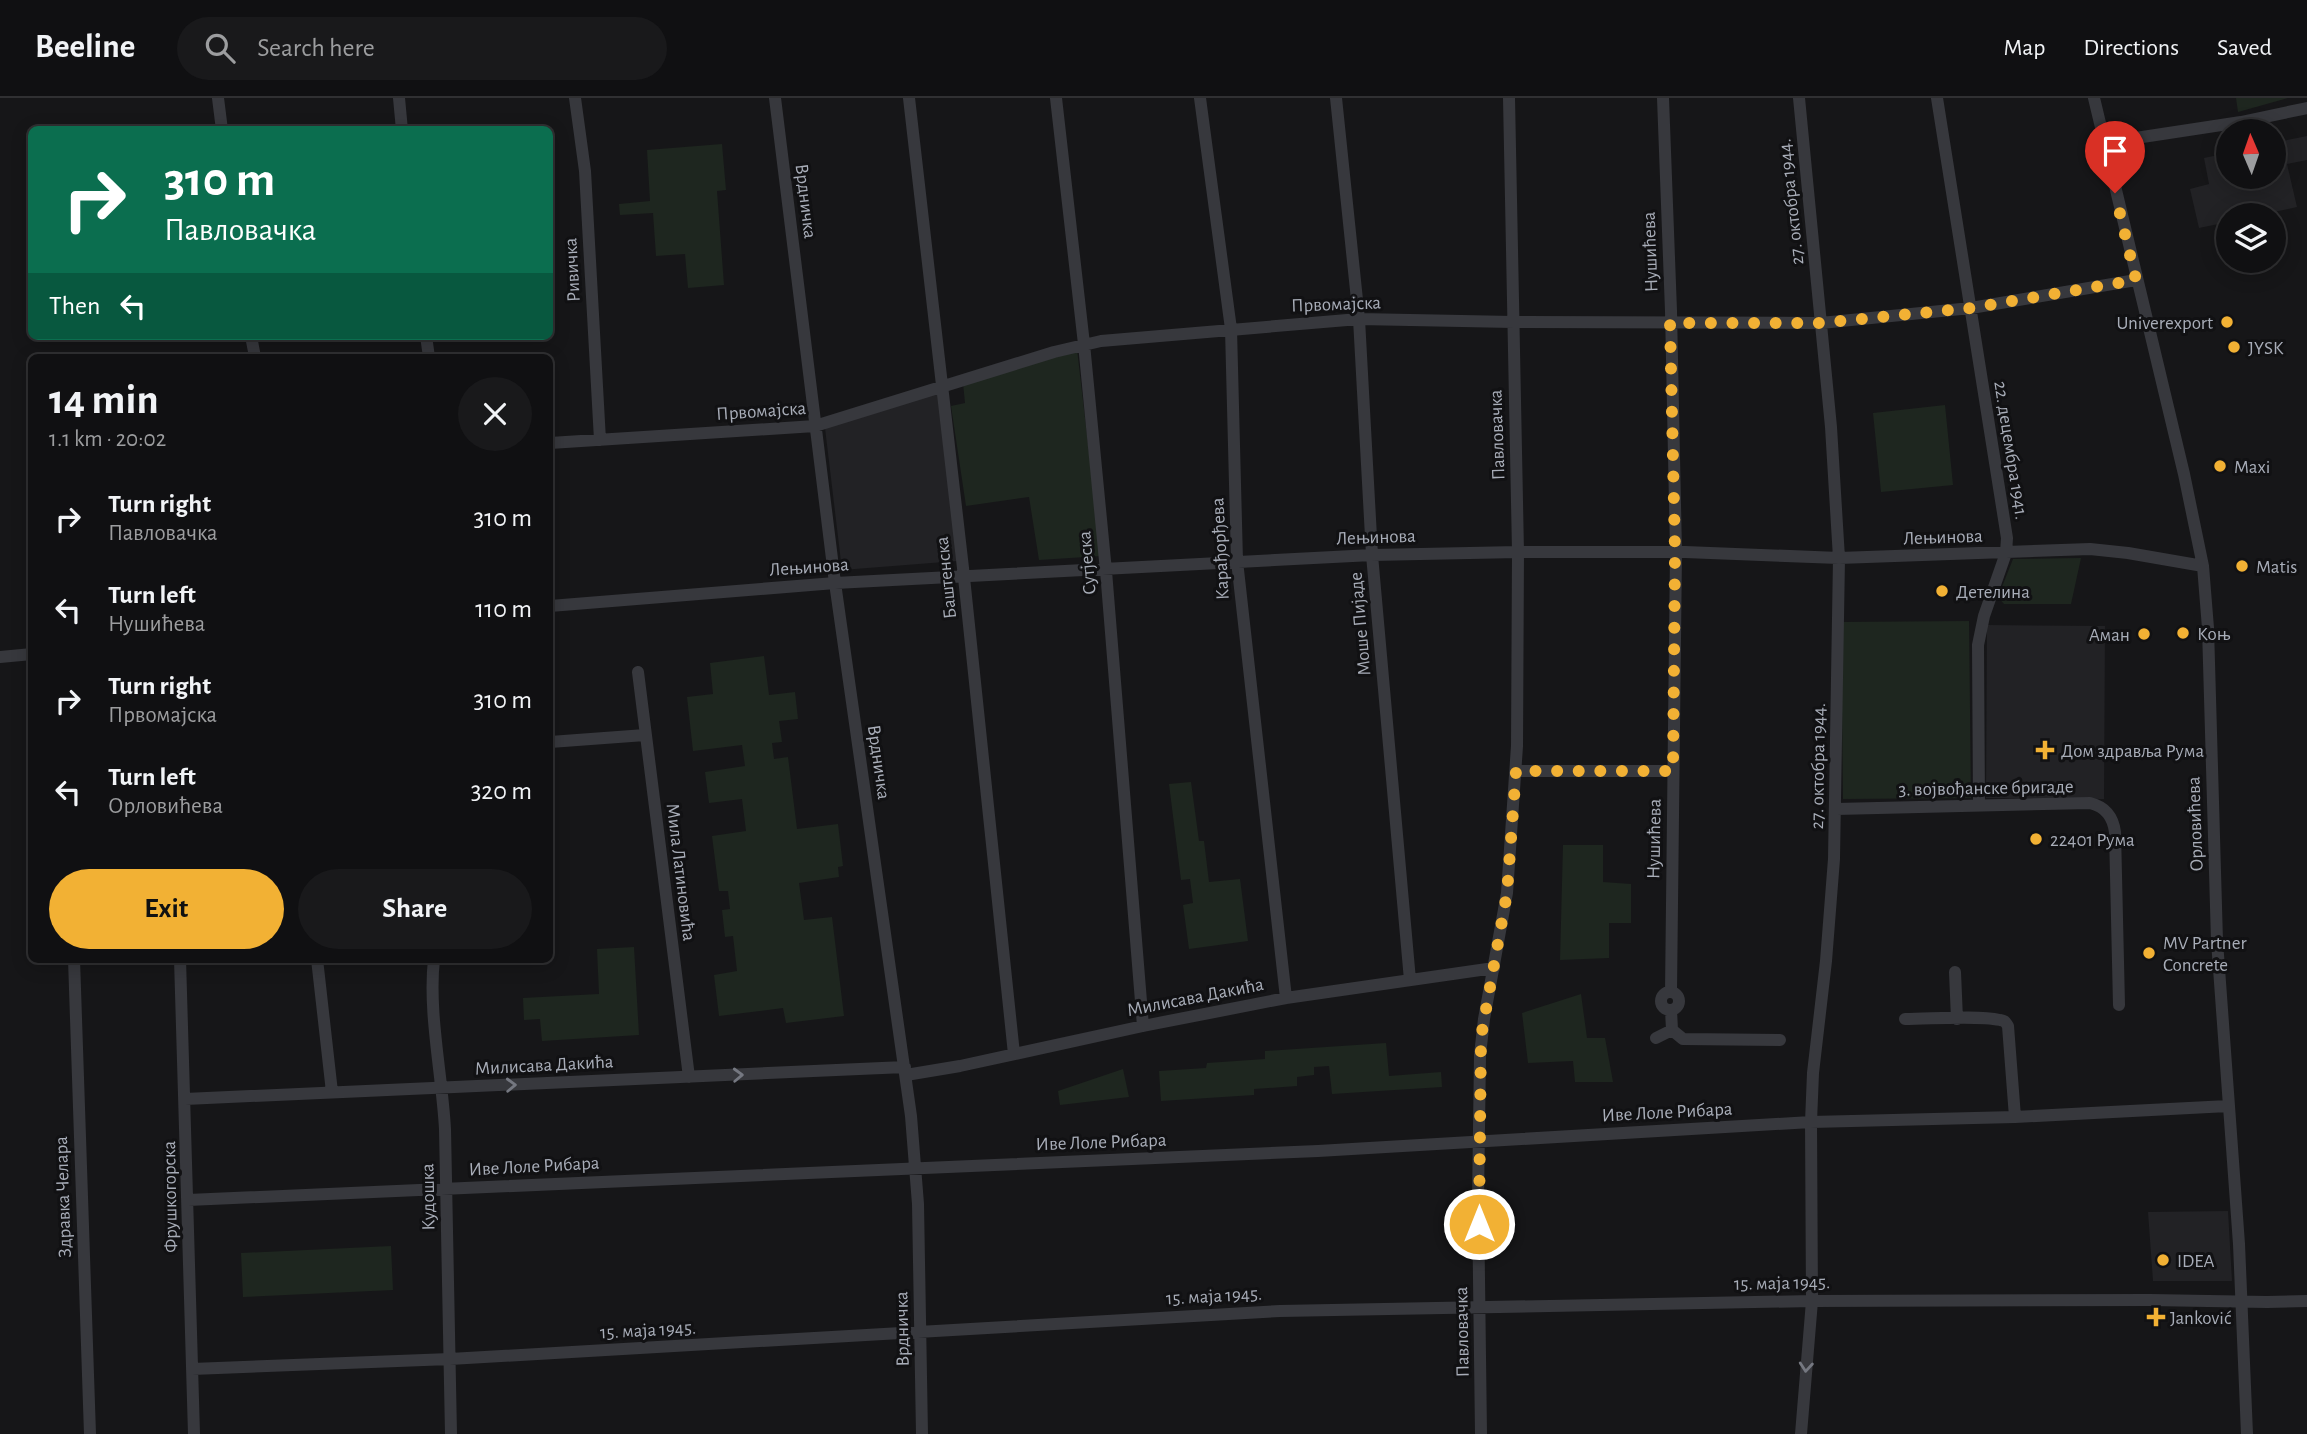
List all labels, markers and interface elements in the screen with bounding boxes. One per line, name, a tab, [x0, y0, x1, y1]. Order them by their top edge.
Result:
search box	[177, 17, 667, 80]
icon: search	[201, 29, 239, 67]
text: Beeline	[35, 31, 135, 64]
text: Search here	[257, 35, 375, 61]
text: Map	[2003, 36, 2045, 60]
text: Directions	[2083, 36, 2179, 60]
text: Saved	[2217, 36, 2272, 60]
north arrow	[2216, 119, 2286, 189]
map controls	[2216, 119, 2286, 273]
pin	[2085, 121, 2145, 193]
icon: arrive	[2096, 132, 2134, 170]
street label: 27. октобра 1944.	[1775, 138, 1808, 266]
icon: right	[49, 154, 140, 245]
text: 310 m	[164, 156, 275, 205]
street label: Врдничка	[792, 163, 820, 240]
button: layers	[2216, 203, 2286, 273]
street label: Нушићева	[1640, 211, 1661, 292]
text: Павловачка	[164, 214, 316, 246]
street label: Ривичка	[561, 237, 584, 302]
icon: left	[114, 287, 152, 325]
text: Then	[49, 293, 100, 319]
street label: Првомајска	[1291, 293, 1382, 316]
place label: Univerexport	[2116, 314, 2213, 333]
marker: Univerexport	[2219, 314, 2235, 330]
marker: JYSK	[2226, 339, 2242, 355]
place label: JYSK	[2248, 339, 2284, 358]
button: close	[458, 377, 532, 451]
text: 14 min	[49, 379, 159, 421]
street label: 22. децембра 1941.	[1990, 380, 2031, 521]
street label: Павловачка	[1486, 389, 1509, 481]
street label: Првомајска	[716, 399, 807, 424]
text: 1.1 km · 20:02	[49, 428, 166, 451]
marker: Maxi	[2212, 458, 2228, 474]
place label: Maxi	[2234, 458, 2270, 477]
text: Turn right	[108, 491, 211, 517]
street label: Карађорђева	[1208, 497, 1233, 601]
icon: right	[49, 500, 87, 538]
text: 310 m	[474, 505, 532, 531]
text: Павловачка	[108, 522, 218, 545]
street label: Лењинова	[1336, 527, 1416, 548]
street label: Лењинова	[1903, 527, 1983, 548]
street label: Сутјеска	[1075, 530, 1100, 596]
street label: Баштенска	[933, 535, 960, 620]
street label: Лењинова	[769, 555, 850, 580]
marker: Matis	[2234, 558, 2250, 574]
place label: Matis	[2256, 558, 2297, 577]
street label: Моше Пијаде	[1346, 571, 1374, 677]
text: Turn left	[108, 582, 196, 608]
marker: Детелина	[1934, 583, 1950, 599]
place label: Детелина	[1956, 583, 2030, 602]
icon: left	[49, 591, 87, 629]
text: 110 m	[475, 596, 532, 622]
text: Нушићева	[108, 613, 205, 636]
marker: Коњ	[2175, 625, 2191, 641]
place label: Коњ	[2197, 625, 2231, 644]
place label: Аман	[2089, 626, 2130, 645]
marker: Аман	[2136, 626, 2152, 642]
text: Turn right	[108, 673, 211, 699]
icon: right	[49, 682, 87, 720]
text: 310 m	[474, 687, 532, 713]
street label: 27. октобра 1944.	[1808, 703, 1829, 830]
text: Првомајска	[108, 704, 217, 727]
street label: Врдничка	[864, 724, 893, 801]
marker: Дом здравља Рума	[2035, 740, 2055, 760]
place label: Дом здравља Рума	[2061, 742, 2204, 761]
text: Turn left	[108, 764, 196, 790]
icon: left	[49, 773, 87, 811]
street label: Орловићева	[2184, 776, 2207, 872]
street label: 3. војвођанске бригаде	[1898, 777, 2074, 800]
text: 320 m	[471, 778, 532, 804]
text: Орловићева	[108, 795, 223, 818]
street label: Нушићева	[1644, 798, 1665, 879]
street label: Мила Латиновића	[663, 802, 698, 942]
marker: 22401 Рума	[2028, 831, 2044, 847]
place label: 22401 Рума	[2050, 831, 2135, 850]
button: Exit	[49, 869, 284, 949]
button: Share	[298, 869, 532, 949]
place label: MV Partner Concrete	[2163, 934, 2247, 975]
marker: MV Partner Concrete	[2141, 945, 2157, 961]
street label: Милисава Дакића	[1125, 975, 1266, 1020]
street label: Милисава Дакића	[474, 1052, 614, 1079]
one-way arrow	[733, 1067, 744, 1082]
one-way arrow	[506, 1077, 517, 1092]
street label: Иве Лоле Рибара	[1601, 1100, 1733, 1125]
street label: Иве Лоле Рибара	[1035, 1131, 1167, 1154]
street label: Здравка Челара	[52, 1136, 75, 1258]
street label: Фрушкогорска	[160, 1141, 181, 1253]
street label: Иве Лоле Рибара	[468, 1154, 600, 1179]
street label: Кудошка	[418, 1163, 439, 1231]
position arrow	[1442, 1187, 1516, 1261]
marker: IDEA	[2155, 1252, 2171, 1268]
place label: IDEA	[2177, 1252, 2215, 1271]
street label: 15. маја 1945.	[1734, 1273, 1830, 1294]
street label: 15. маја 1945.	[1165, 1284, 1263, 1309]
street label: Павловачка	[1452, 1286, 1473, 1377]
street label: Врдничка	[892, 1291, 913, 1367]
marker: Janković	[2148, 1309, 2164, 1325]
place label: Janković	[2170, 1309, 2231, 1328]
street label: 15. маја 1945.	[599, 1318, 697, 1343]
one-way arrow	[1799, 1362, 1814, 1373]

